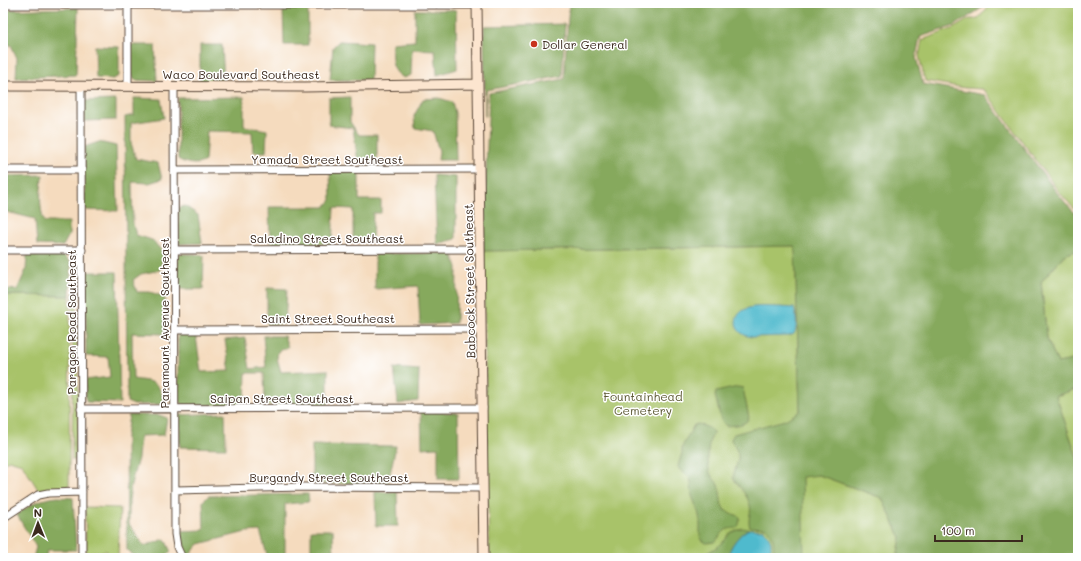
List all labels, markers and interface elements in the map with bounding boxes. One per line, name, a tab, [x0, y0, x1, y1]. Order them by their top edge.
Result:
place label: Dollar General	[542, 36, 628, 52]
marker: Dollar General	[529, 39, 539, 49]
street label: Waco Boulevard Southeast	[162, 66, 320, 82]
street label: Yamada Street Southeast	[251, 151, 403, 167]
street label: Babcock Street Southeast	[460, 204, 478, 358]
street label: Saladino Street Southeast	[250, 230, 404, 246]
street label: Paramount Avenue Southeast	[156, 237, 172, 409]
street label: Paragon Road Southeast	[63, 249, 79, 395]
street label: Saint Street Southeast	[261, 310, 395, 326]
park label: Fountainhead Cemetery	[603, 388, 683, 418]
street label: Saipan Street Southeast	[210, 390, 354, 406]
street label: Burgandy Street Southeast	[249, 469, 409, 485]
north arrow	[18, 503, 58, 543]
text: N	[34, 505, 42, 520]
scale bar	[935, 517, 1022, 543]
text: 100 m	[941, 522, 975, 538]

